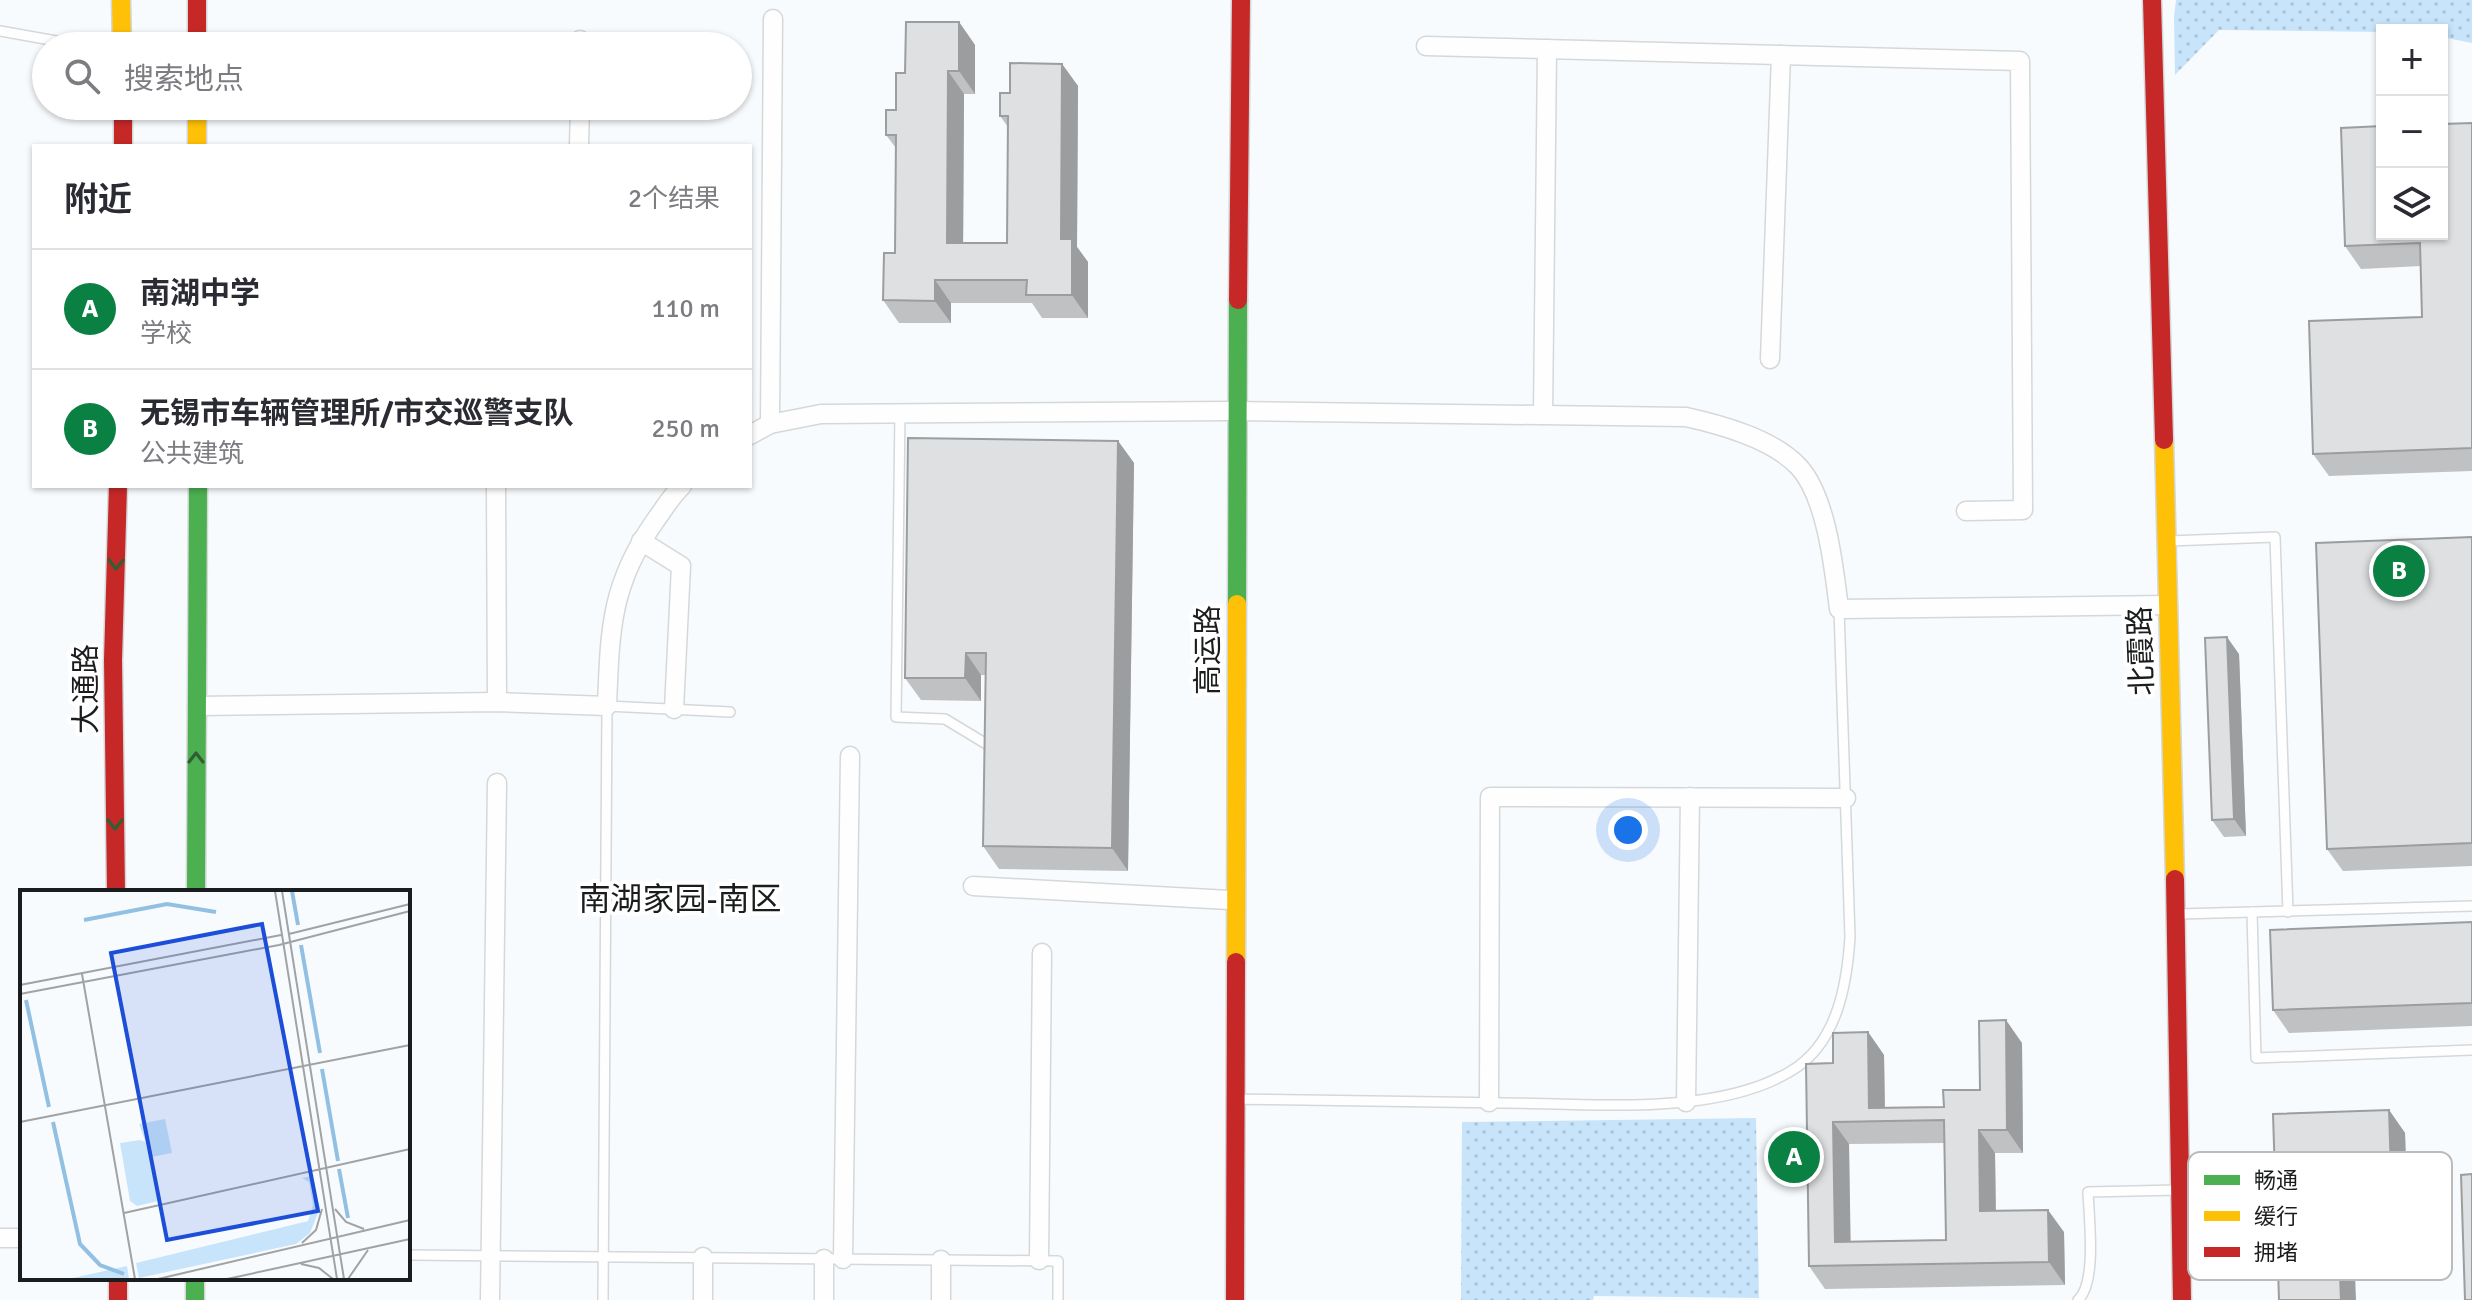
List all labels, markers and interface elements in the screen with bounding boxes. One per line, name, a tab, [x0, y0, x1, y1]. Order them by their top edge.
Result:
map controls	[2376, 24, 2448, 240]
button: +	[2376, 24, 2448, 96]
search box	[32, 32, 752, 120]
icon: search	[60, 54, 104, 98]
text: 搜索地点	[124, 61, 244, 98]
button: −	[2376, 96, 2448, 168]
button: layers	[2376, 168, 2448, 240]
text: 附近	[64, 179, 132, 221]
text: 2个结果	[628, 183, 720, 215]
text: 南湖中学	[140, 275, 260, 312]
text: A	[82, 293, 98, 325]
text: 110 m	[651, 293, 720, 325]
text: 学校	[140, 318, 192, 350]
text: 无锡市车辆管理所/市交巡警支队	[140, 395, 574, 432]
text: B	[82, 413, 98, 445]
text: 250 m	[651, 413, 720, 445]
text: 公共建筑	[140, 438, 244, 470]
pin: B	[2373, 541, 2425, 601]
one-way arrow	[107, 558, 124, 571]
street label: 高运路	[1190, 605, 1227, 695]
street label: 北霞路	[2121, 605, 2162, 697]
street label: 大通路	[68, 644, 105, 734]
one-way arrow	[188, 751, 205, 764]
your location	[1608, 810, 1648, 850]
one-way arrow	[106, 818, 124, 831]
district label: 南湖家园-南区	[578, 880, 782, 919]
inset map	[20, 890, 410, 1280]
pin: A	[1768, 1127, 1820, 1187]
legend	[2188, 1152, 2452, 1280]
text: 畅通	[2254, 1167, 2298, 1194]
text: 缓行	[2254, 1203, 2298, 1230]
text: 拥堵	[2254, 1239, 2298, 1266]

